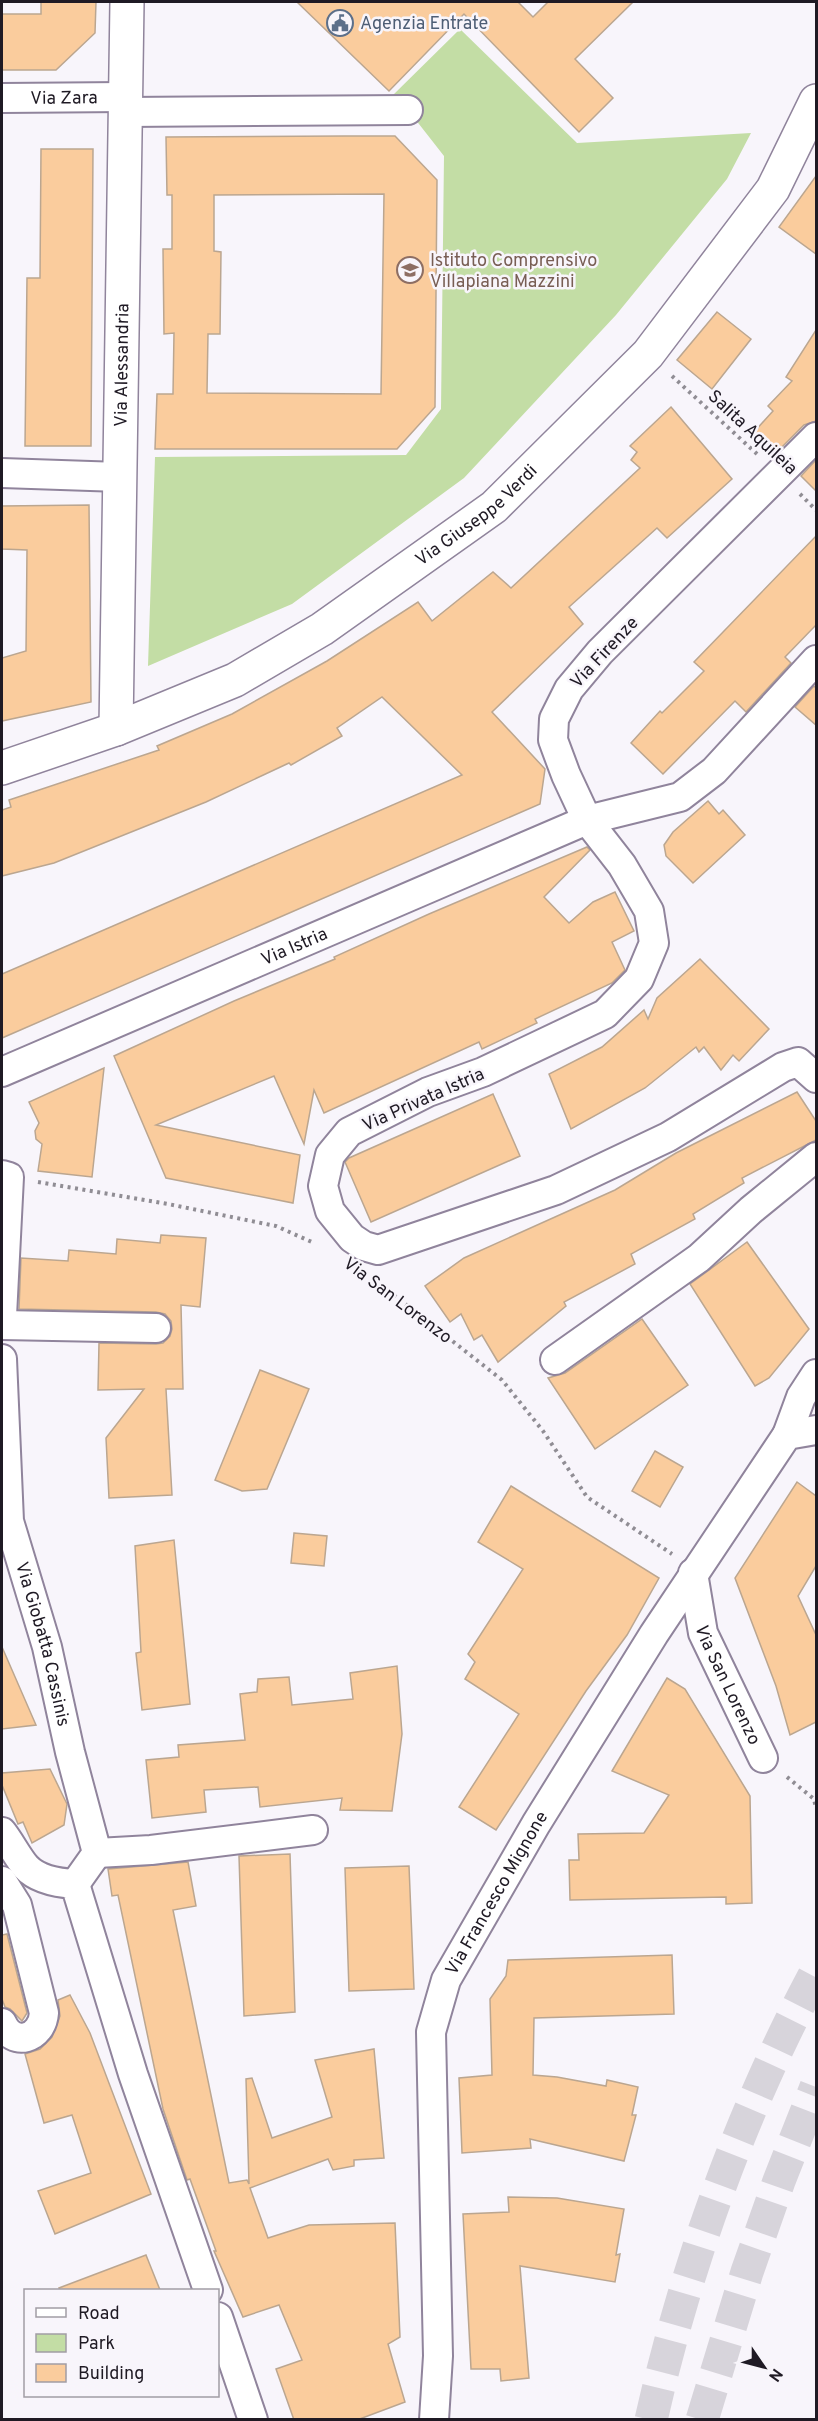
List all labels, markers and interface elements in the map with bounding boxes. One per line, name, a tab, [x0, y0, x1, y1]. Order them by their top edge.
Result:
public building icon: Agenzia Entrate	[325, 8, 355, 38]
place label: Agenzia Entrate	[360, 13, 488, 36]
street label: Via Zara	[30, 87, 98, 111]
place label: Istituto Comprensivo Villapiana Mazzini	[430, 250, 597, 294]
school or university icon: Istituto Comprensivo Villapiana Mazzini	[395, 255, 425, 285]
street label: Via Alessandria	[111, 303, 135, 427]
street label: Salita Aquileia	[702, 386, 802, 481]
street label: Via Giuseppe Verdi	[412, 460, 543, 572]
street label: Via Firenze	[566, 612, 644, 694]
street label: Via Istria	[258, 923, 331, 972]
street label: Via Privata Istria	[359, 1063, 488, 1138]
street label: Via San Lorenzo	[338, 1253, 456, 1350]
street label: Via Giobatta Cassinis	[9, 1559, 74, 1729]
street label: Via San Lorenzo	[689, 1623, 765, 1749]
street label: Via Francesco Mignone	[441, 1807, 554, 1980]
legend	[24, 2289, 219, 2397]
text: Road	[78, 2303, 120, 2326]
text: Park	[78, 2333, 115, 2356]
north arrow	[734, 2337, 794, 2397]
text: Building	[78, 2363, 144, 2386]
text: N	[763, 2364, 786, 2385]

